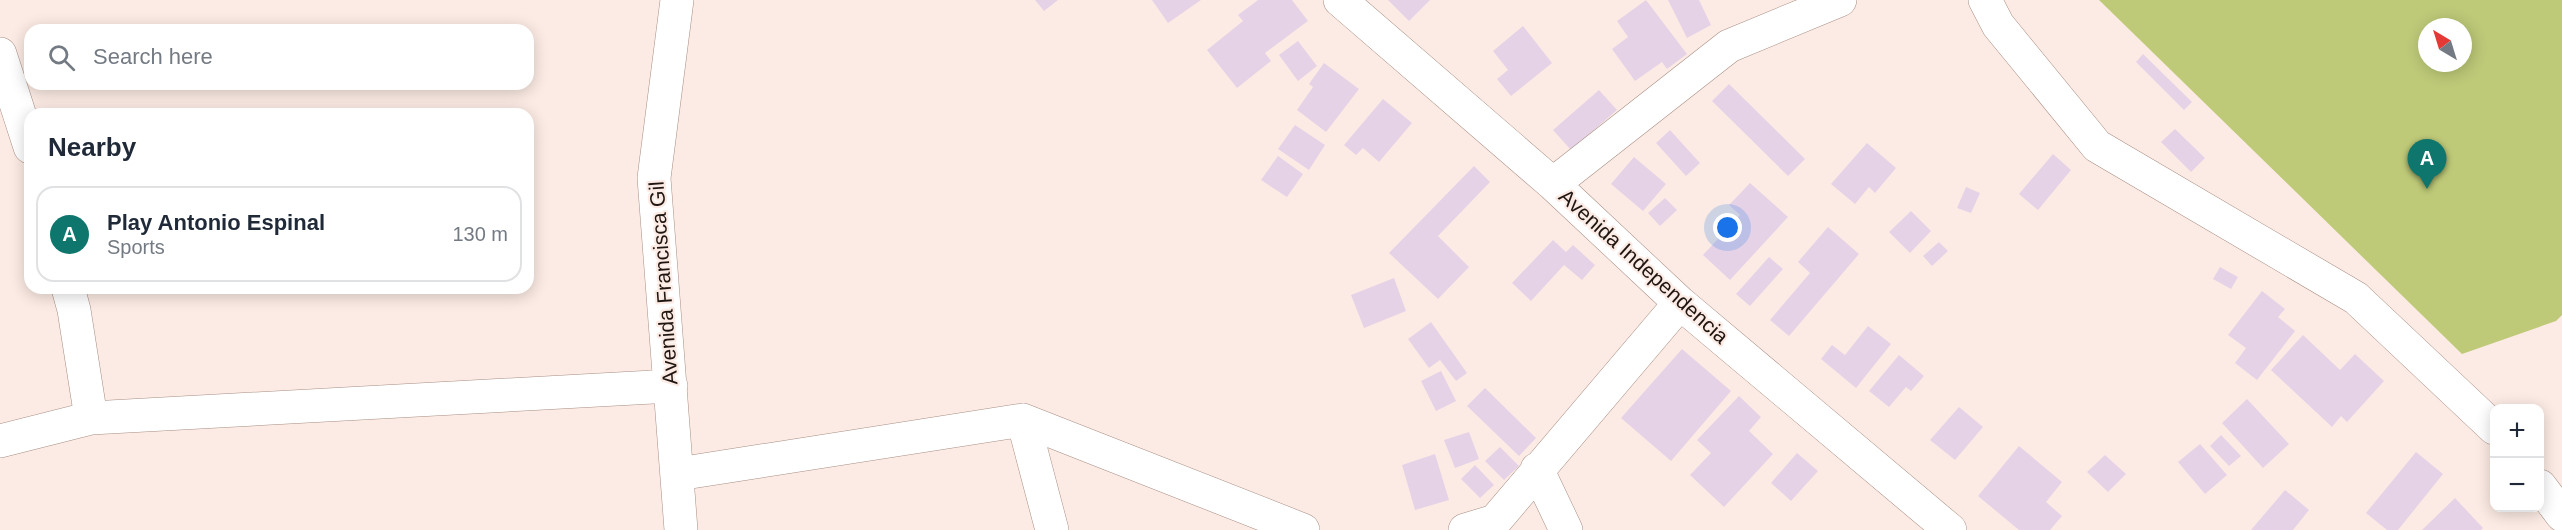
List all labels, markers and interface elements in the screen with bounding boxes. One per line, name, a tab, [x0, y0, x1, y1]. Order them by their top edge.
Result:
north arrow	[2418, 18, 2472, 72]
search box	[24, 24, 534, 90]
icon: search	[45, 41, 78, 74]
text: Search here	[93, 44, 213, 69]
text: Nearby	[48, 132, 136, 162]
pin: A	[2408, 140, 2446, 189]
street label: Avenida Francisca Gil	[644, 181, 682, 385]
street label: Avenida Independencia	[1555, 184, 1733, 348]
text: Play Antonio Espinal	[107, 210, 325, 235]
your location	[1713, 213, 1742, 242]
text: A	[62, 223, 77, 245]
text: 130 m	[452, 223, 508, 245]
text: Sports	[107, 236, 165, 258]
map controls	[2490, 404, 2544, 512]
button: +	[2490, 404, 2544, 458]
button: −	[2490, 458, 2544, 512]

